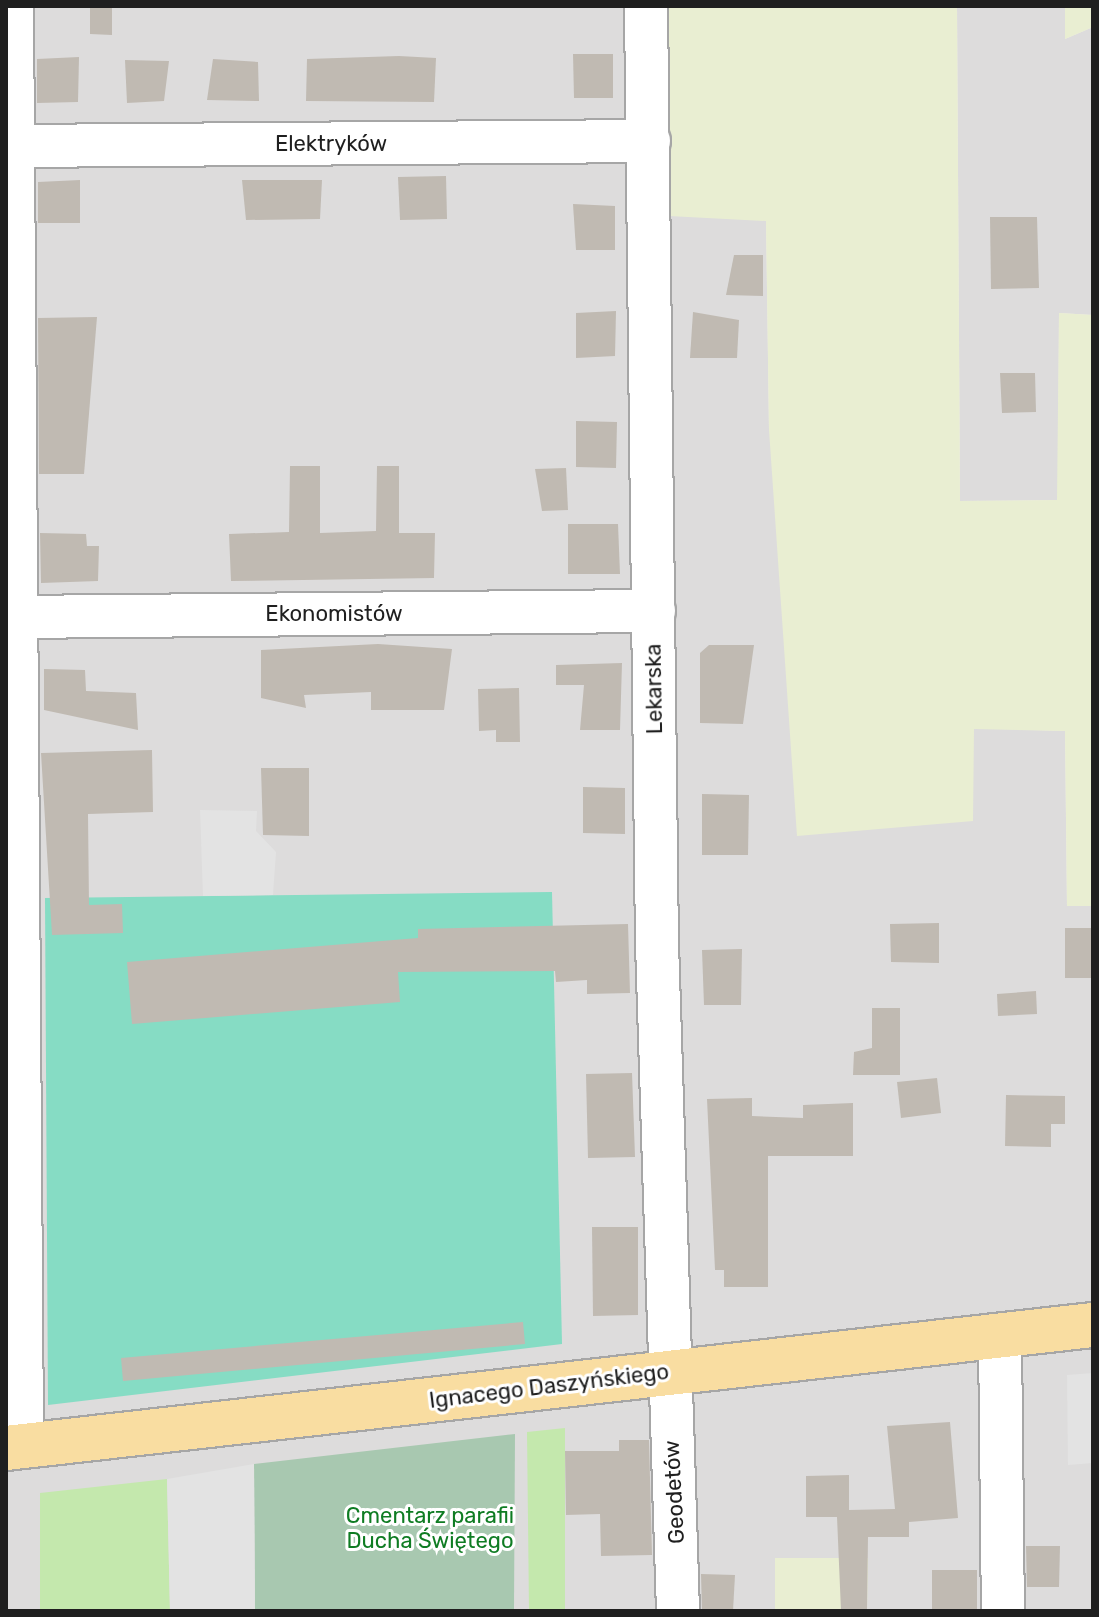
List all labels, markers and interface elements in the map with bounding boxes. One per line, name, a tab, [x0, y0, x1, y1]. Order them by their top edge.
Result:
street label: Elektryków	[275, 131, 387, 157]
street label: Ekonomistów	[265, 601, 403, 627]
street label: Lekarska	[640, 643, 668, 735]
street label: Ignacego Daszyńskiego	[428, 1358, 670, 1414]
street label: Geodetów	[658, 1439, 690, 1545]
park label: Cmentarz parafii Ducha Świętego	[346, 1502, 514, 1554]

